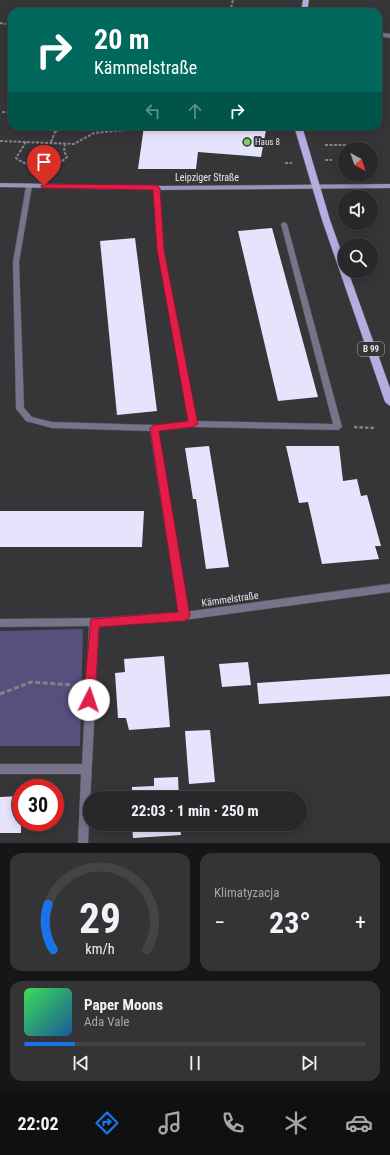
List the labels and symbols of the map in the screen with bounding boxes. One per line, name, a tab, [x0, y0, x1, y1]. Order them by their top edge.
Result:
marker: Haus 8	[242, 137, 252, 147]
place label: Haus 8	[255, 137, 280, 147]
north arrow	[338, 142, 378, 182]
pin	[27, 145, 61, 186]
street label: Leipziger Straße	[175, 172, 239, 183]
road number: B 99	[358, 342, 384, 356]
street label: Kämmelstraße	[201, 590, 259, 608]
position arrow	[68, 679, 110, 721]
speed limit sign: 30	[12, 779, 64, 831]

